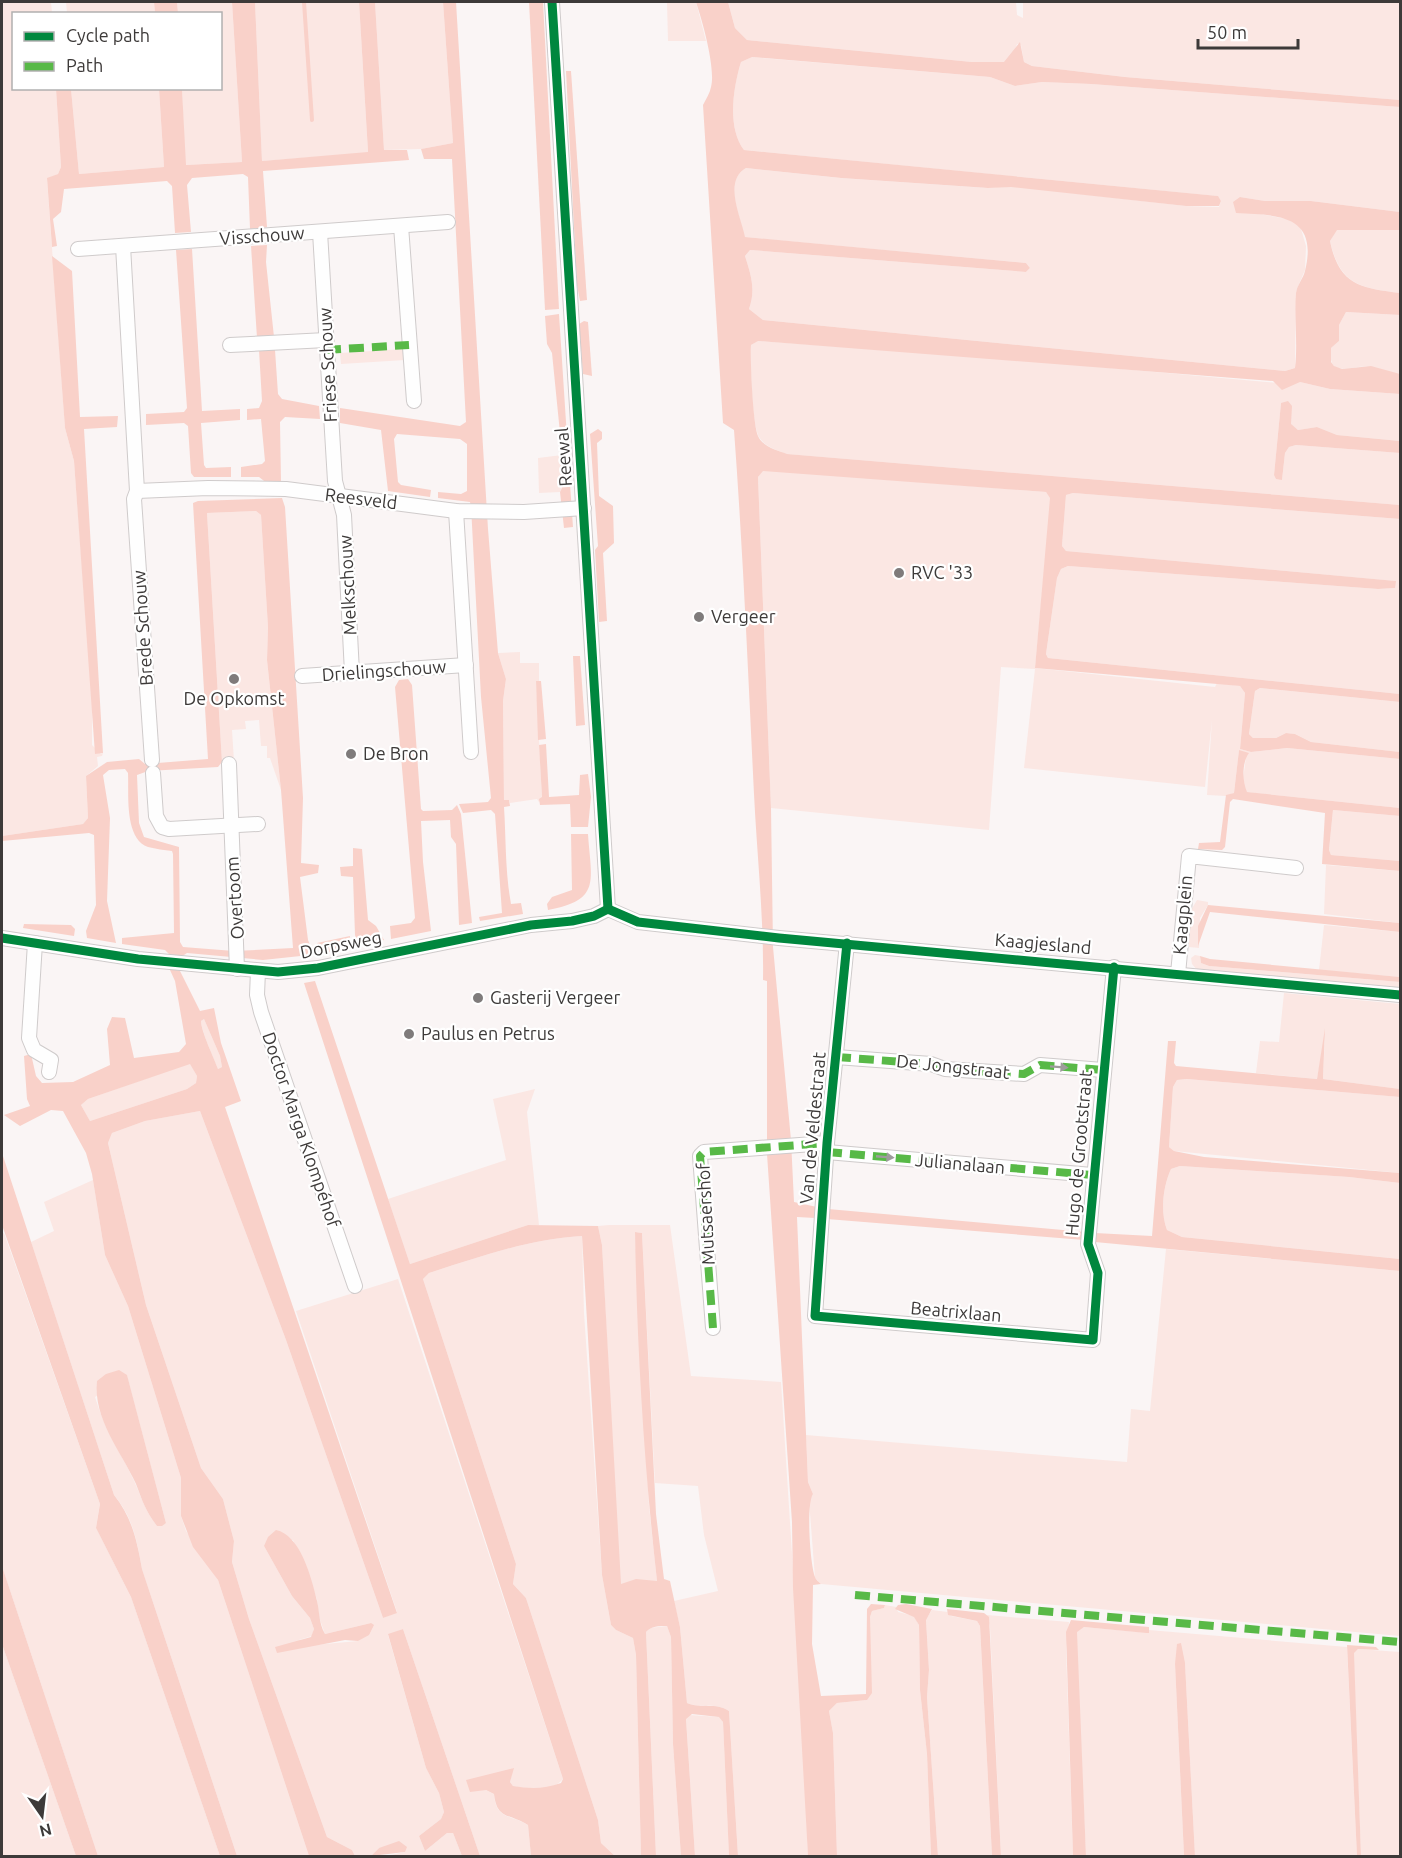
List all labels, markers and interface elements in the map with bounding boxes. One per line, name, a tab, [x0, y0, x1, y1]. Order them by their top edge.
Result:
legend	[12, 12, 222, 90]
scale bar	[1198, 12, 1298, 50]
text: 50 m	[1207, 22, 1247, 42]
text: Cycle path	[66, 25, 150, 45]
text: Path	[66, 55, 103, 75]
street label: Visschouw	[219, 222, 305, 248]
street label: Friese Schouw	[314, 307, 340, 423]
street label: Reewal	[551, 427, 575, 487]
street label: Reesveld	[324, 484, 398, 512]
street label: Melkschouw	[334, 534, 360, 636]
place label: RVC '33	[911, 562, 973, 582]
marker: RVC '33	[892, 566, 906, 580]
street label: Brede Schouw	[128, 570, 156, 686]
place label: Vergeer	[711, 606, 776, 626]
marker: Vergeer	[692, 610, 706, 624]
street label: Drielingschouw	[321, 656, 447, 684]
marker: De Opkomst	[227, 672, 241, 686]
place label: De Opkomst	[184, 688, 284, 708]
place label: De Bron	[363, 743, 429, 763]
marker: De Bron	[344, 747, 358, 761]
street label: Overtoom	[221, 856, 247, 940]
street label: Kaagplein	[1169, 874, 1195, 955]
street label: Dorpsweg	[298, 926, 383, 962]
street label: Kaagjesland	[994, 929, 1092, 957]
place label: Gasterij Vergeer	[490, 987, 620, 1007]
marker: Gasterij Vergeer	[471, 991, 485, 1005]
place label: Paulus en Petrus	[421, 1023, 555, 1043]
marker: Paulus en Petrus	[402, 1027, 416, 1041]
street label: Doctor Marga Klompéhof	[259, 1029, 345, 1230]
street label: De Jongstraat	[895, 1050, 1011, 1082]
street label: Van de Veldestraat	[795, 1051, 829, 1205]
one-way arrow	[1050, 1062, 1069, 1071]
street label: Hugo de Grootstraat	[1061, 1069, 1095, 1237]
street label: Julianalaan	[914, 1149, 1006, 1177]
one-way arrow	[875, 1152, 894, 1162]
street label: Mutsaershof	[692, 1162, 718, 1266]
street label: Beatrixlaan	[910, 1297, 1003, 1325]
north arrow	[12, 1786, 72, 1846]
text: N	[38, 1820, 54, 1841]

